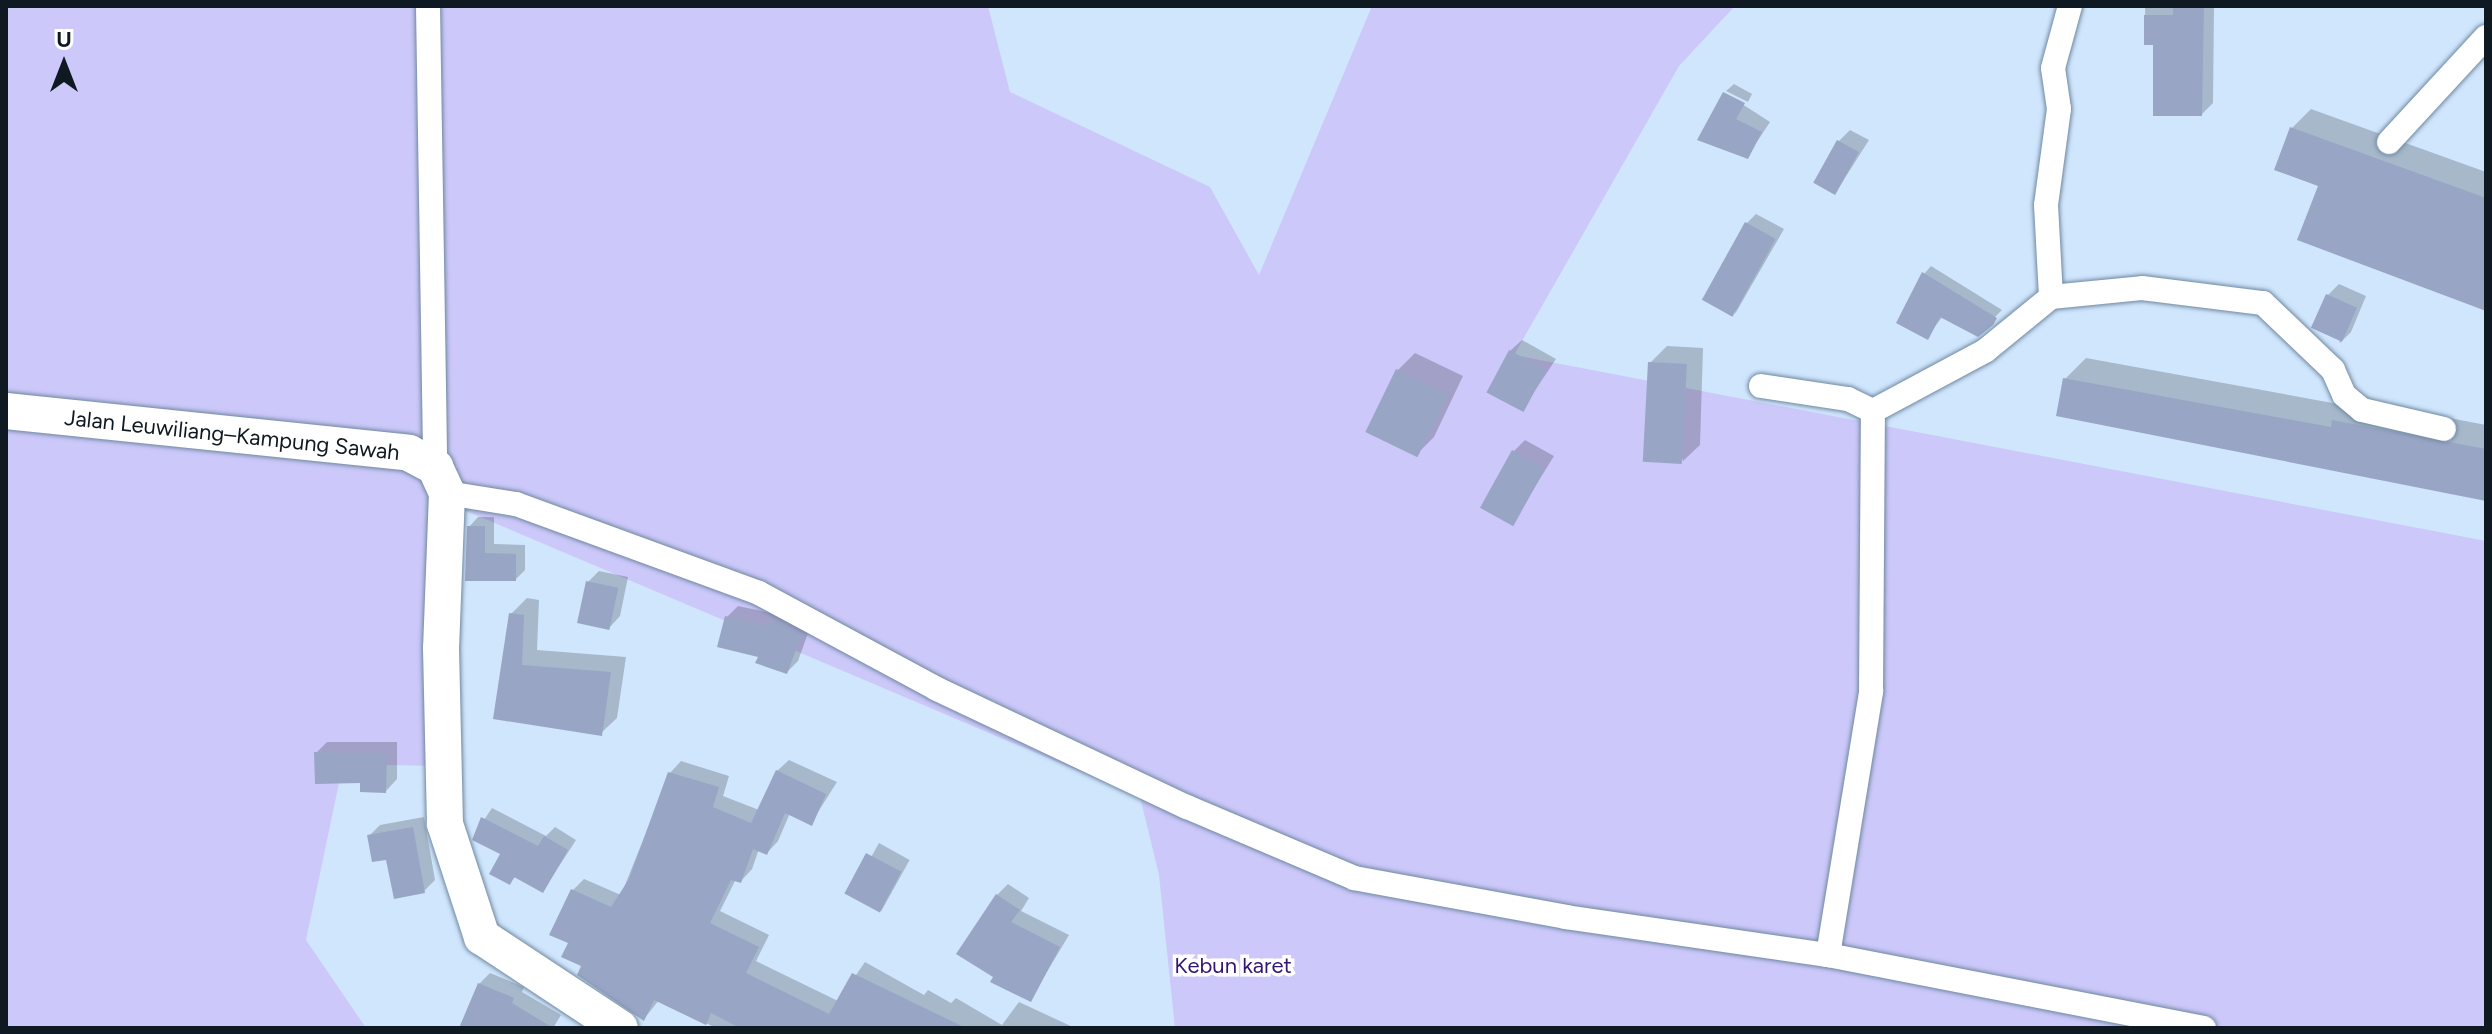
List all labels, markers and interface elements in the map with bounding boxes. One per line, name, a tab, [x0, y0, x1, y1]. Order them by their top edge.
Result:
north arrow	[24, 24, 104, 104]
text: U	[56, 26, 72, 53]
street label: Jalan Leuwiliang–Kampung Sawah	[63, 404, 401, 466]
park label: Kebun karet	[1174, 953, 1292, 979]

